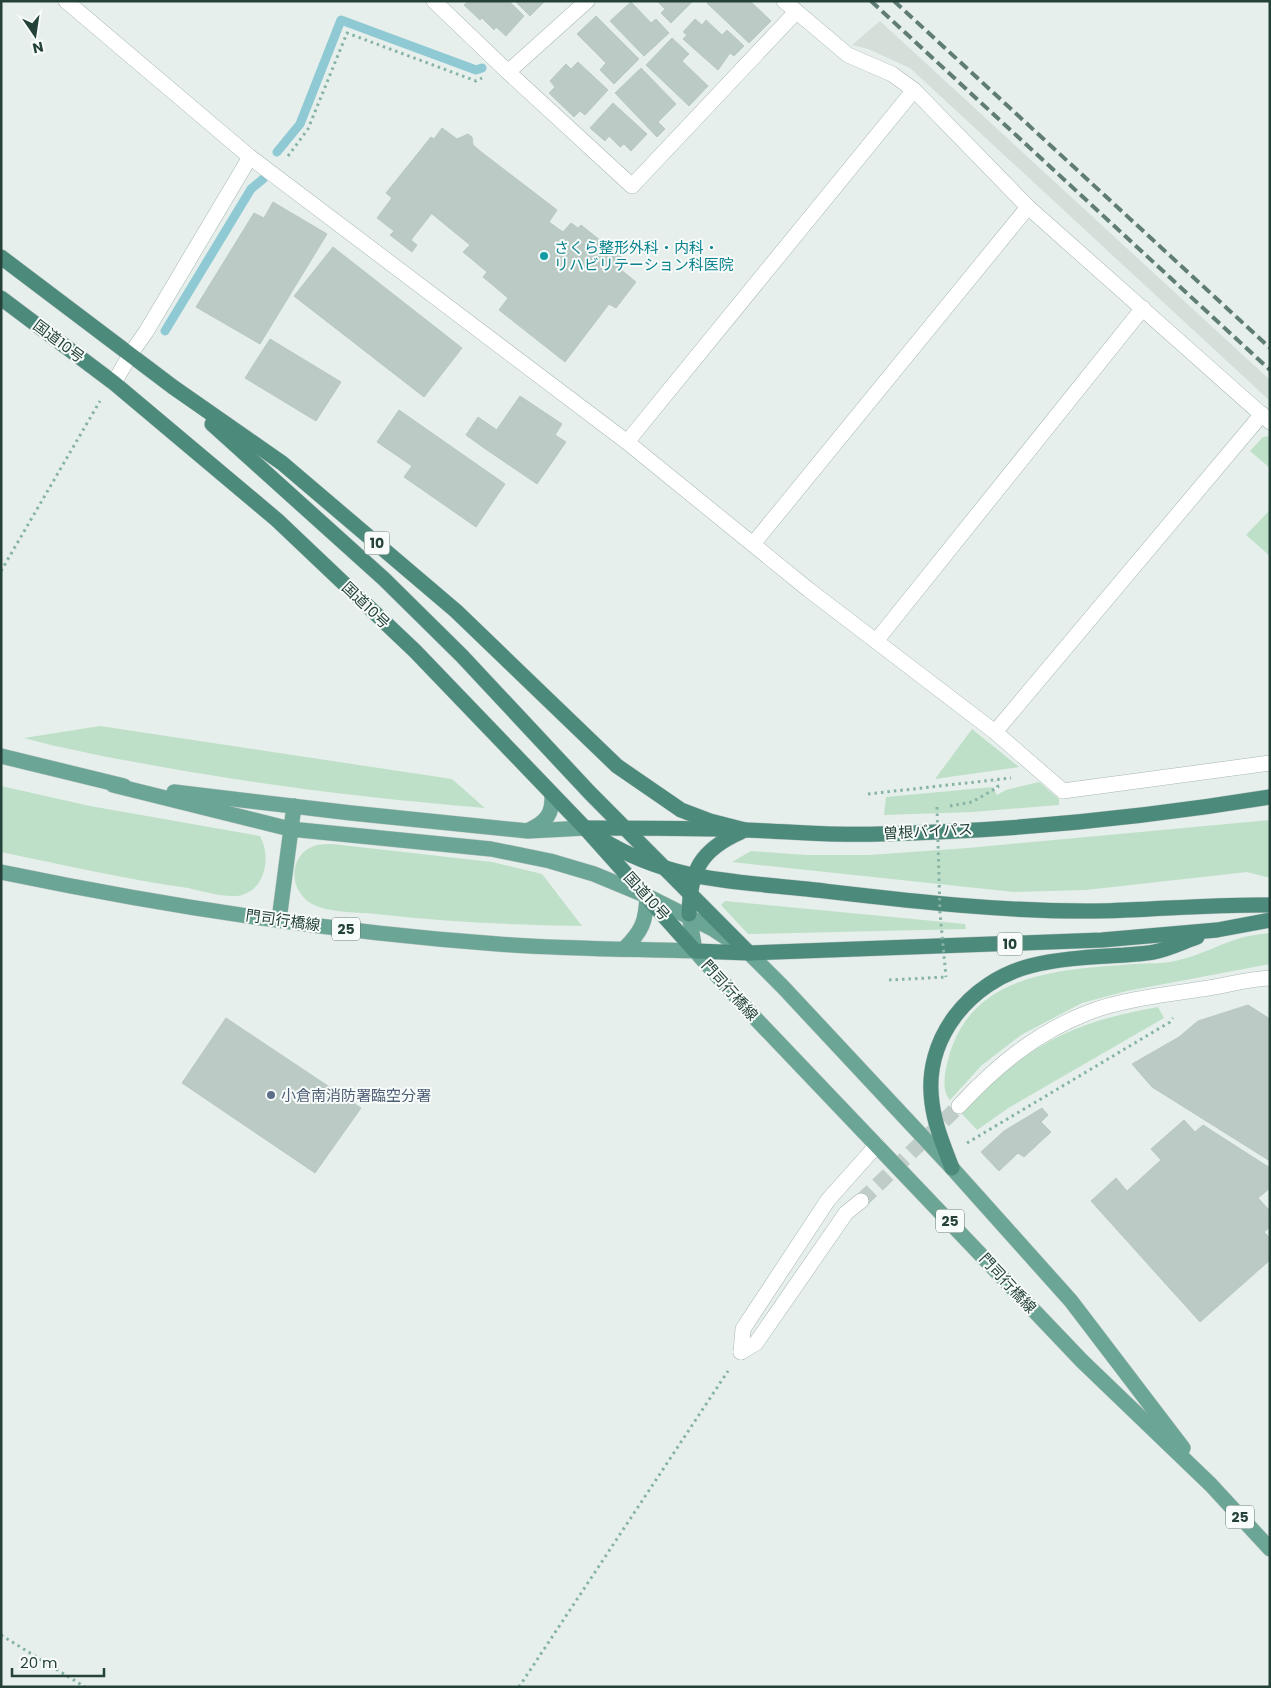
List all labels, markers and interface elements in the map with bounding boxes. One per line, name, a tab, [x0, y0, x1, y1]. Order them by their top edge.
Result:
north arrow	[10, 10, 60, 60]
text: N	[31, 37, 45, 59]
place label: さくら整形外科・内科・ リハビリテーション科医院	[554, 237, 734, 275]
marker: さくら整形外科・内科・ リハビリテーション科医院	[538, 250, 550, 262]
street label: 国道10号	[29, 315, 89, 367]
road number: 10	[364, 532, 390, 554]
street label: 国道10号	[337, 577, 395, 633]
street label: 曽根バイパス	[883, 818, 973, 844]
street label: 国道10号	[619, 867, 675, 925]
street label: 門司行橋線	[244, 904, 322, 936]
road number: 25	[332, 918, 360, 941]
road number: 10	[998, 932, 1022, 956]
street label: 門司行橋線	[697, 955, 763, 1025]
place label: 小倉南消防署臨空分署	[281, 1085, 431, 1106]
marker: 小倉南消防署臨空分署	[265, 1089, 277, 1101]
road number: 25	[936, 1210, 964, 1232]
street label: 門司行橋線	[975, 1248, 1041, 1318]
road number: 25	[1226, 1505, 1254, 1528]
scale bar	[12, 1646, 105, 1678]
text: 20 m	[20, 1652, 58, 1673]

